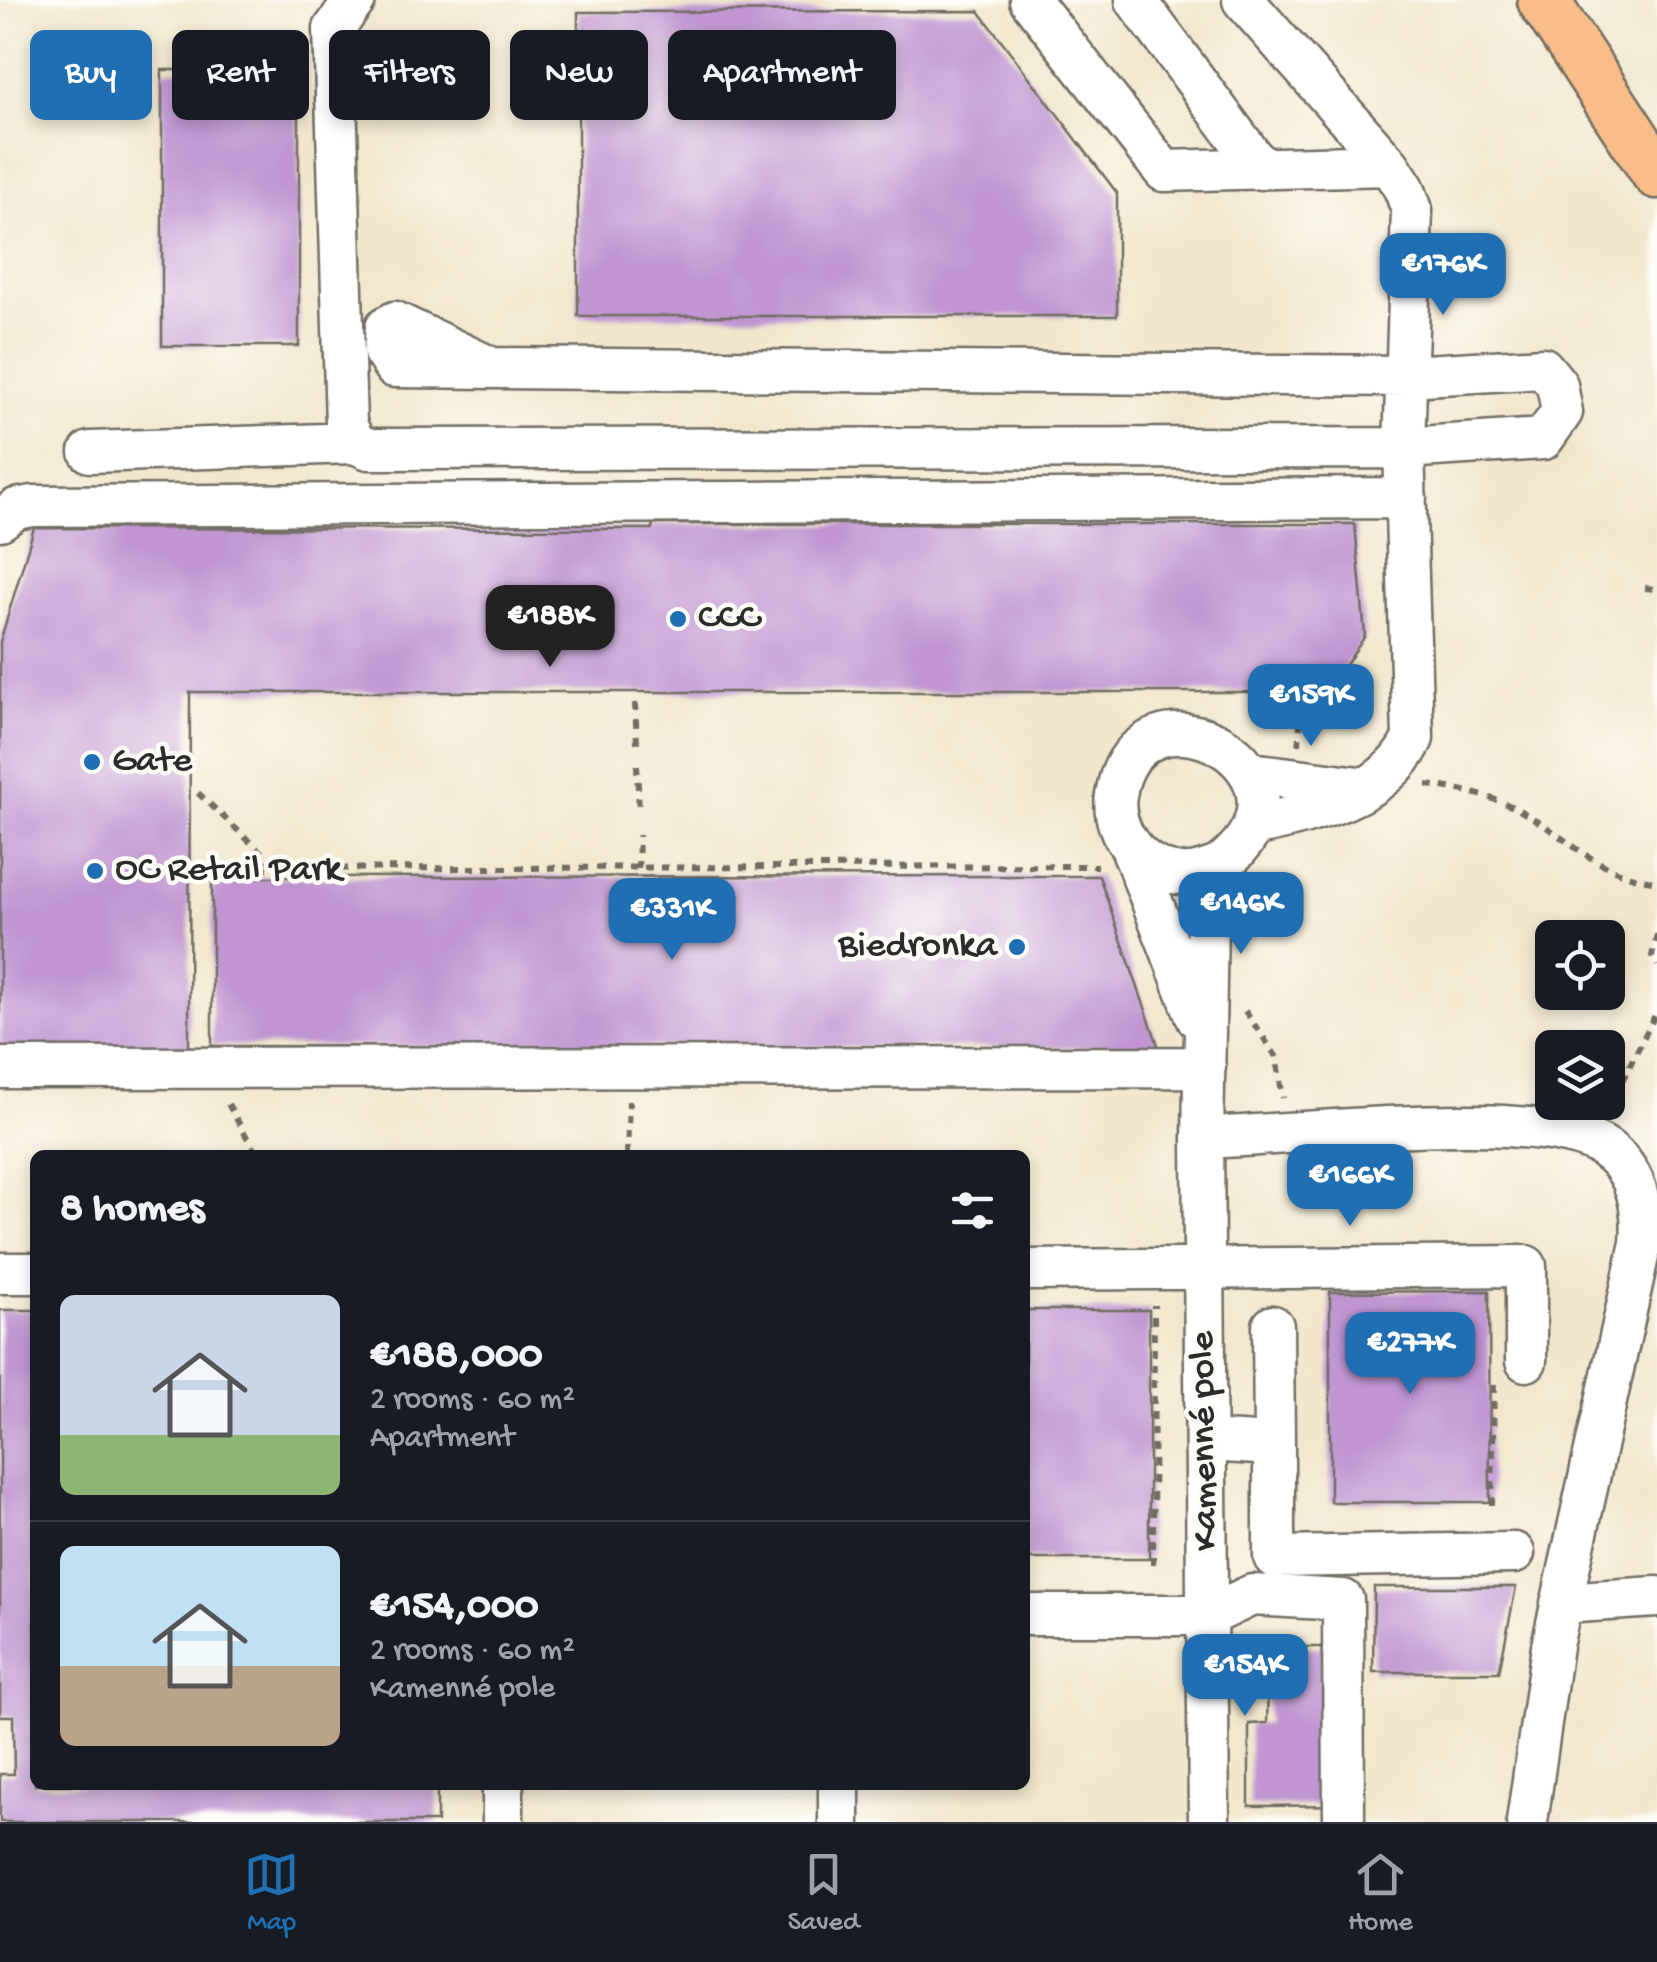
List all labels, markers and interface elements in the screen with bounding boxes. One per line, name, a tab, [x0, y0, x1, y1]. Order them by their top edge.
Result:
chip: Buy	[30, 30, 152, 120]
chip: Rent	[172, 30, 309, 120]
chip: Filters	[329, 30, 490, 120]
chip: New	[510, 30, 648, 120]
chip: Apartment	[668, 30, 896, 120]
pin: €176K	[1373, 233, 1513, 318]
text: €176K	[1402, 246, 1484, 284]
pin: €188K	[480, 585, 620, 670]
place label: CCC	[698, 597, 762, 641]
text: €188K	[508, 598, 592, 636]
marker: CCC	[667, 608, 689, 630]
pin: €159K	[1241, 664, 1381, 749]
text: €159K	[1270, 677, 1352, 715]
place label: Gate	[112, 740, 193, 784]
marker: Gate	[81, 751, 103, 773]
place label: OC Retail Park	[115, 849, 345, 893]
marker: OC Retail Park	[84, 860, 106, 882]
pin: €146K	[1171, 872, 1311, 957]
pin: €331K	[602, 878, 742, 963]
text: €146K	[1201, 885, 1281, 923]
text: €331K	[631, 891, 713, 929]
map controls	[1535, 920, 1625, 1120]
button: locate	[1535, 920, 1625, 1010]
place label: Biedronka	[837, 925, 999, 969]
marker: Biedronka	[1006, 936, 1028, 958]
button: layers	[1535, 1030, 1625, 1120]
pin: €166K	[1280, 1144, 1420, 1229]
text: €166K	[1309, 1157, 1391, 1195]
icon: filters	[945, 1183, 1000, 1238]
text: 8 homes	[60, 1186, 204, 1235]
pin: €277K	[1340, 1312, 1480, 1397]
text: €277K	[1367, 1325, 1453, 1363]
street label: Kamenné pole	[1182, 1330, 1230, 1551]
text: €188,000	[370, 1333, 543, 1382]
icon: home	[140, 1335, 260, 1455]
text: 2 rooms · 60 m²	[370, 1382, 575, 1420]
text: Apartment	[370, 1420, 514, 1458]
text: €154,000	[370, 1584, 539, 1633]
icon: home	[140, 1586, 260, 1706]
text: 2 rooms · 60 m²	[370, 1633, 575, 1671]
pin: €154K	[1175, 1634, 1315, 1719]
text: €154K	[1204, 1647, 1286, 1685]
text: Kamenné pole	[370, 1671, 555, 1709]
tab: Map	[244, 1847, 299, 1940]
tab: Saved	[788, 1847, 859, 1940]
tab: Home	[1348, 1847, 1413, 1940]

